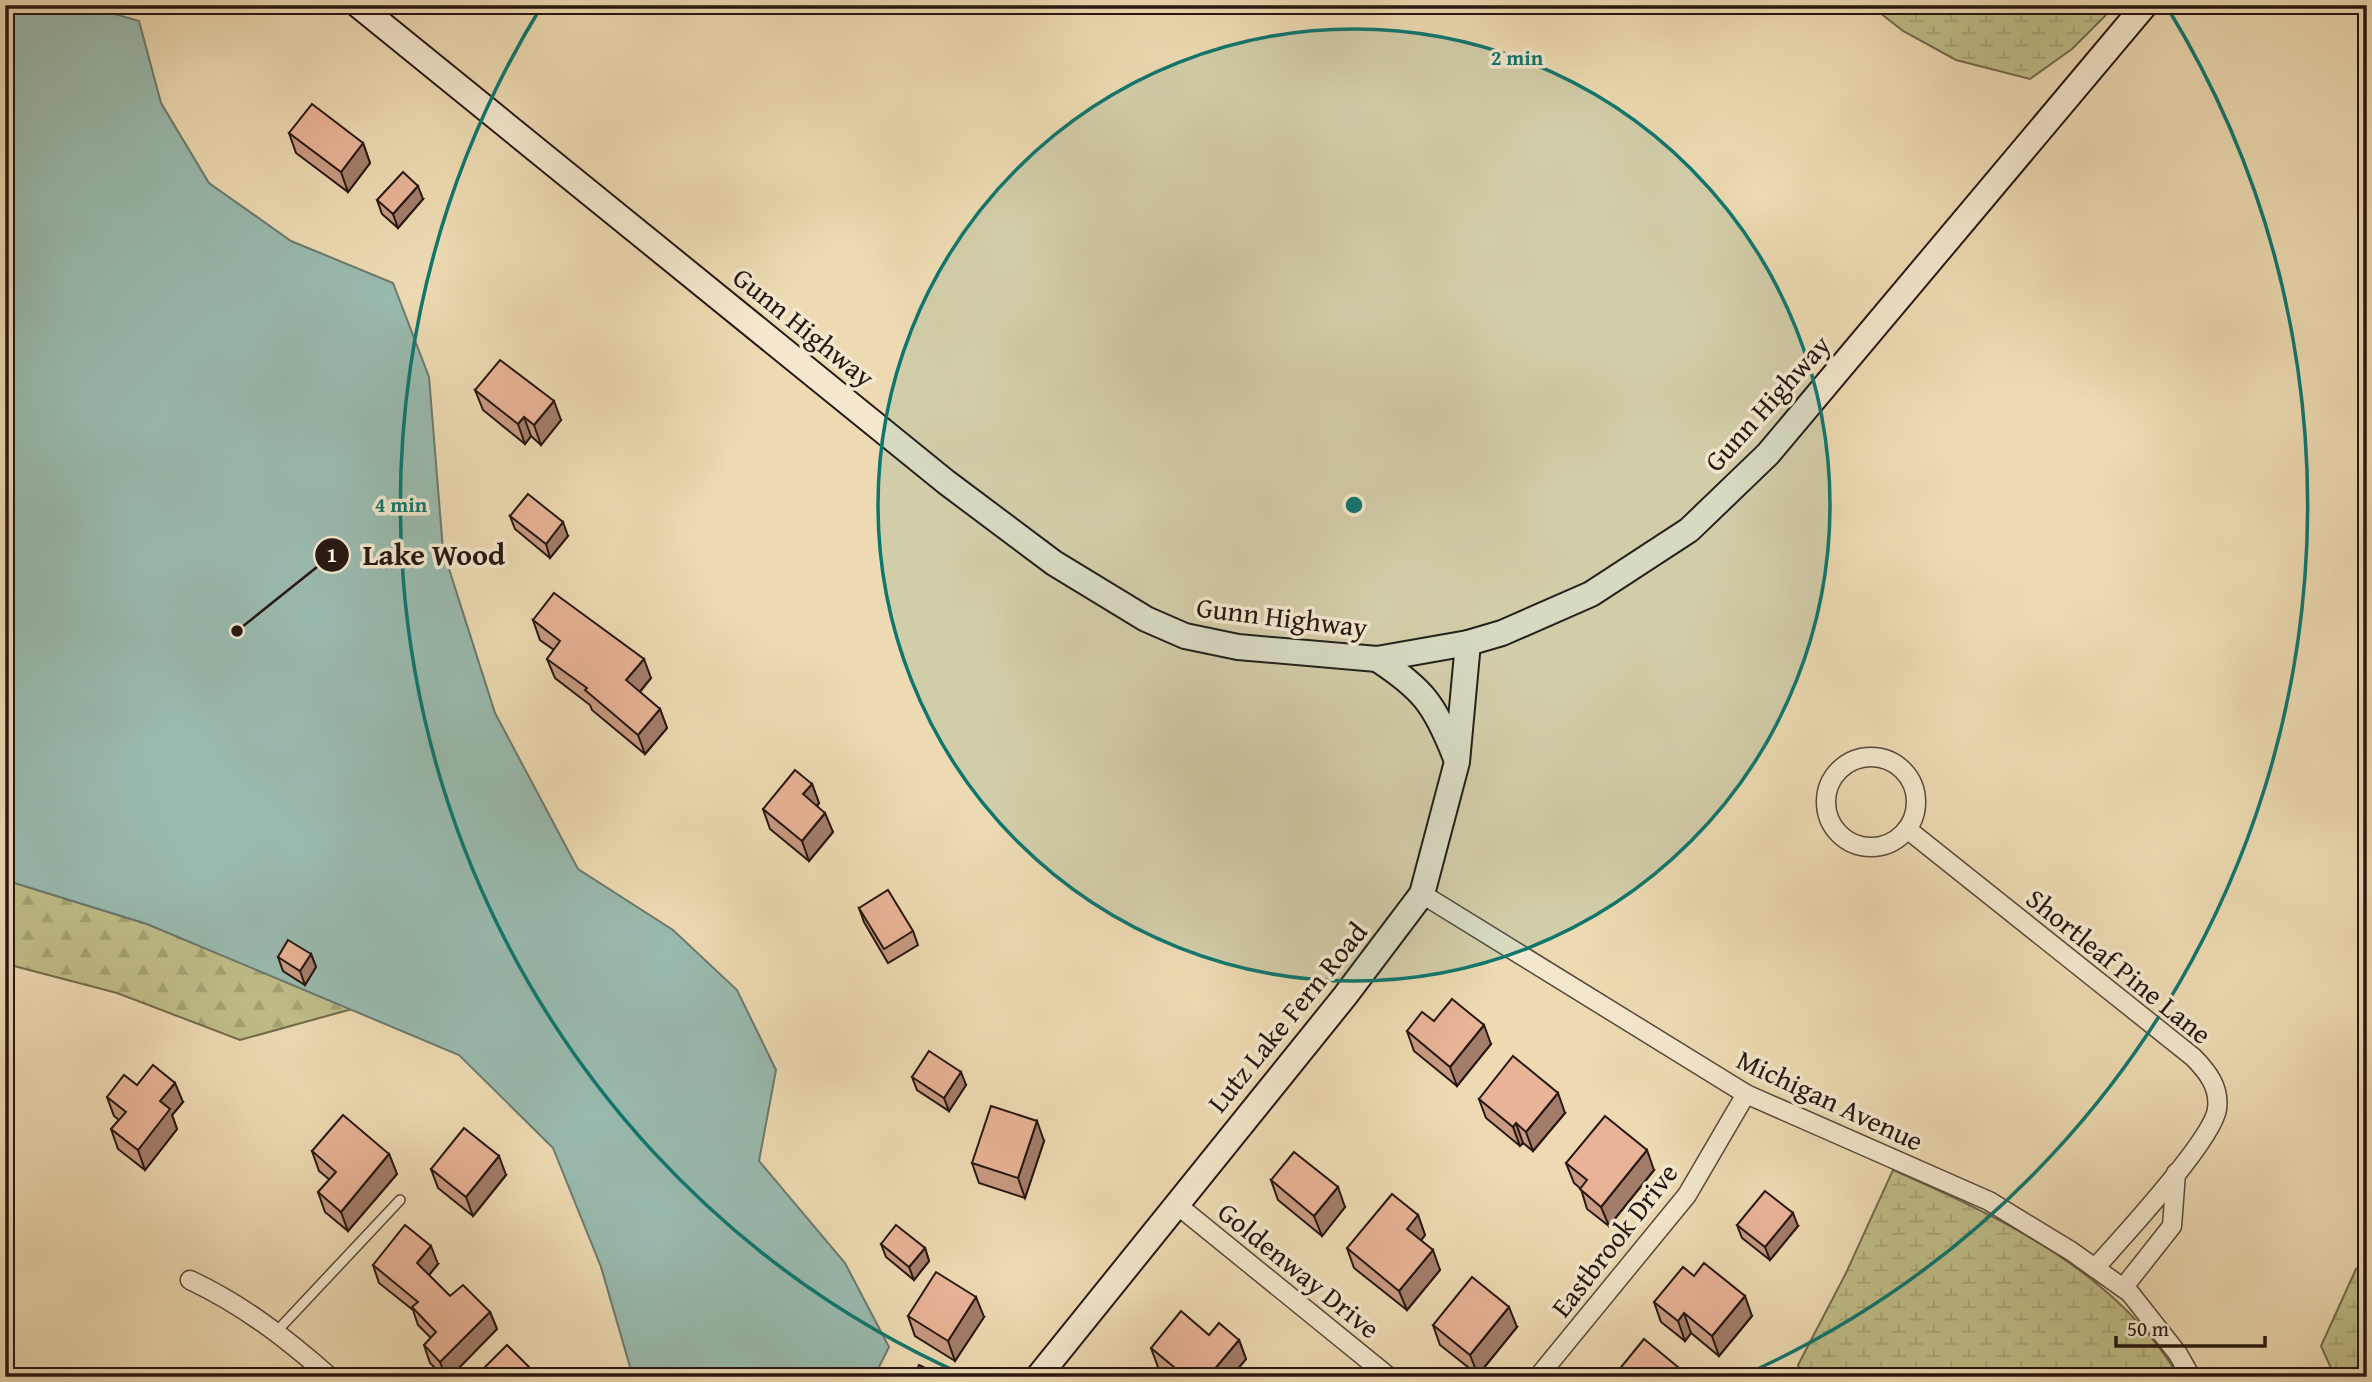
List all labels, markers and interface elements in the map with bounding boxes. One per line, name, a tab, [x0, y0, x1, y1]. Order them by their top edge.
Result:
text: 2 min	[1491, 42, 1544, 73]
street label: Gunn Highway	[725, 257, 884, 397]
street label: Gunn Highway	[1694, 325, 1839, 480]
text: 4 min	[375, 489, 428, 520]
centre of rings	[1342, 493, 1366, 517]
callout: Lake Wood	[314, 529, 519, 580]
text: Lake Wood	[363, 532, 506, 576]
text: 1	[327, 539, 337, 570]
street label: Gunn Highway	[1194, 586, 1370, 647]
street label: Shortleaf Pine Lane	[2018, 878, 2221, 1053]
street label: Lutz Lake Fern Road	[1197, 913, 1376, 1121]
street label: Michigan Avenue	[1730, 1038, 1930, 1161]
street label: Eastbrook Drive	[1540, 1154, 1687, 1326]
street label: Goldenway Drive	[1209, 1191, 1389, 1348]
scale bar	[2116, 1305, 2265, 1349]
text: 50 m	[2127, 1313, 2169, 1344]

